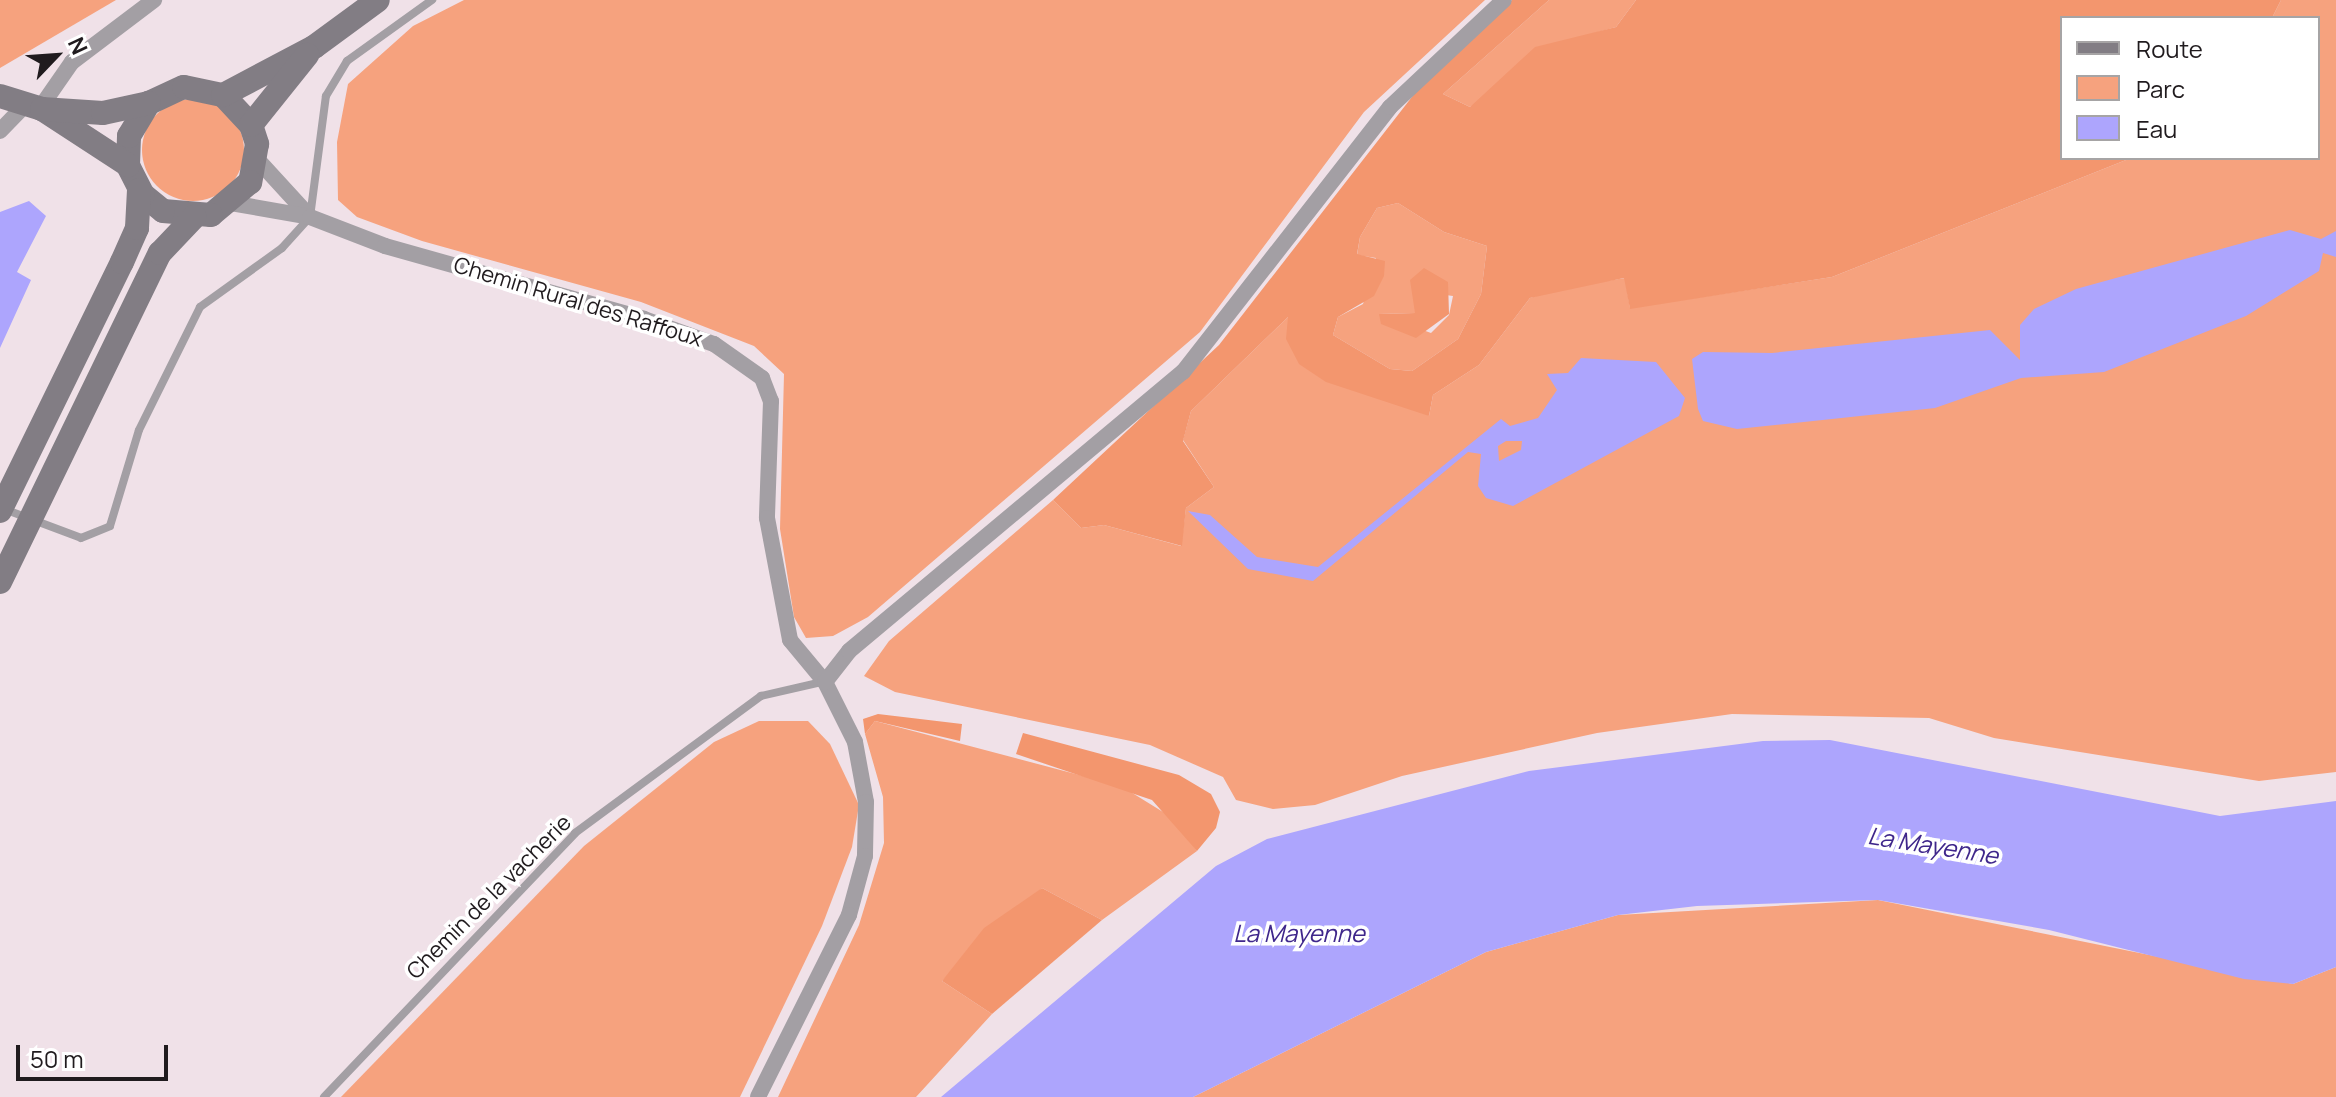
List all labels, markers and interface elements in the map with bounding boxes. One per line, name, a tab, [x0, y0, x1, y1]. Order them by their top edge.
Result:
north arrow	[16, 16, 96, 96]
legend	[2060, 16, 2320, 160]
text: N	[61, 32, 95, 59]
text: Route	[2136, 32, 2203, 65]
text: Parc	[2136, 72, 2185, 105]
text: Eau	[2136, 112, 2177, 145]
street label: Chemin Rural des Raffoux	[451, 252, 705, 352]
street label: Chemin de la vacherie	[401, 809, 577, 985]
water label: La Mayenne	[1866, 820, 2000, 870]
water label: La Mayenne	[1233, 919, 1365, 947]
scale bar	[20, 1029, 172, 1079]
text: 50 m	[30, 1042, 84, 1075]

